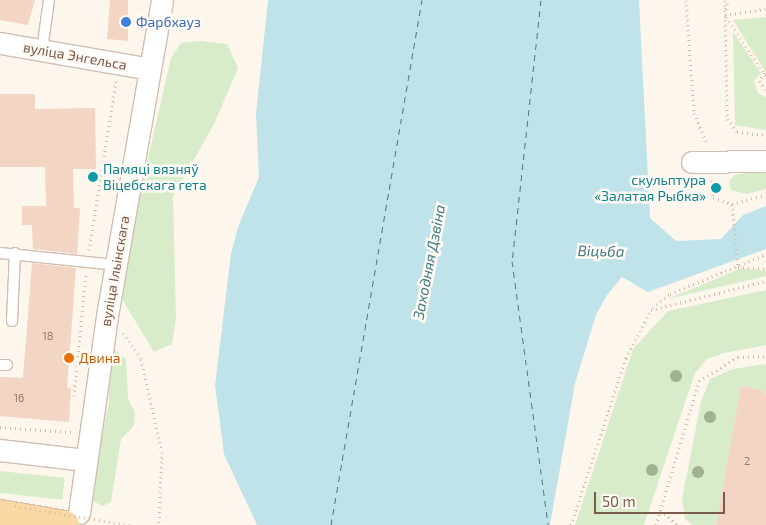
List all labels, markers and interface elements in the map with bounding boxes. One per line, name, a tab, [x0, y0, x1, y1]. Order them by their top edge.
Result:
place label: Фарбхауз	[136, 14, 201, 30]
marker: Фарбхауз	[120, 16, 132, 28]
street label: вуліца Энгельса	[22, 39, 128, 73]
place label: Памяці вязняў Віцебскага гета	[103, 161, 207, 193]
marker: Памяці вязняў Віцебскага гета	[87, 171, 99, 183]
place label: скульптура «Залатая Рыбка»	[594, 172, 706, 204]
marker: скульптура «Залатая Рыбка»	[710, 182, 722, 194]
water label: Заходняя Дзвіна	[409, 203, 449, 321]
street label: вуліца Ільінскага	[97, 214, 133, 328]
water label: Віцьба	[577, 242, 625, 260]
house number: 18	[42, 329, 54, 343]
place label: Двина	[79, 350, 121, 366]
marker: Двина	[63, 352, 75, 364]
house number: 16	[14, 391, 24, 405]
house number: 2	[744, 454, 750, 468]
scale bar	[596, 482, 727, 514]
text: 50 m	[602, 492, 636, 510]

